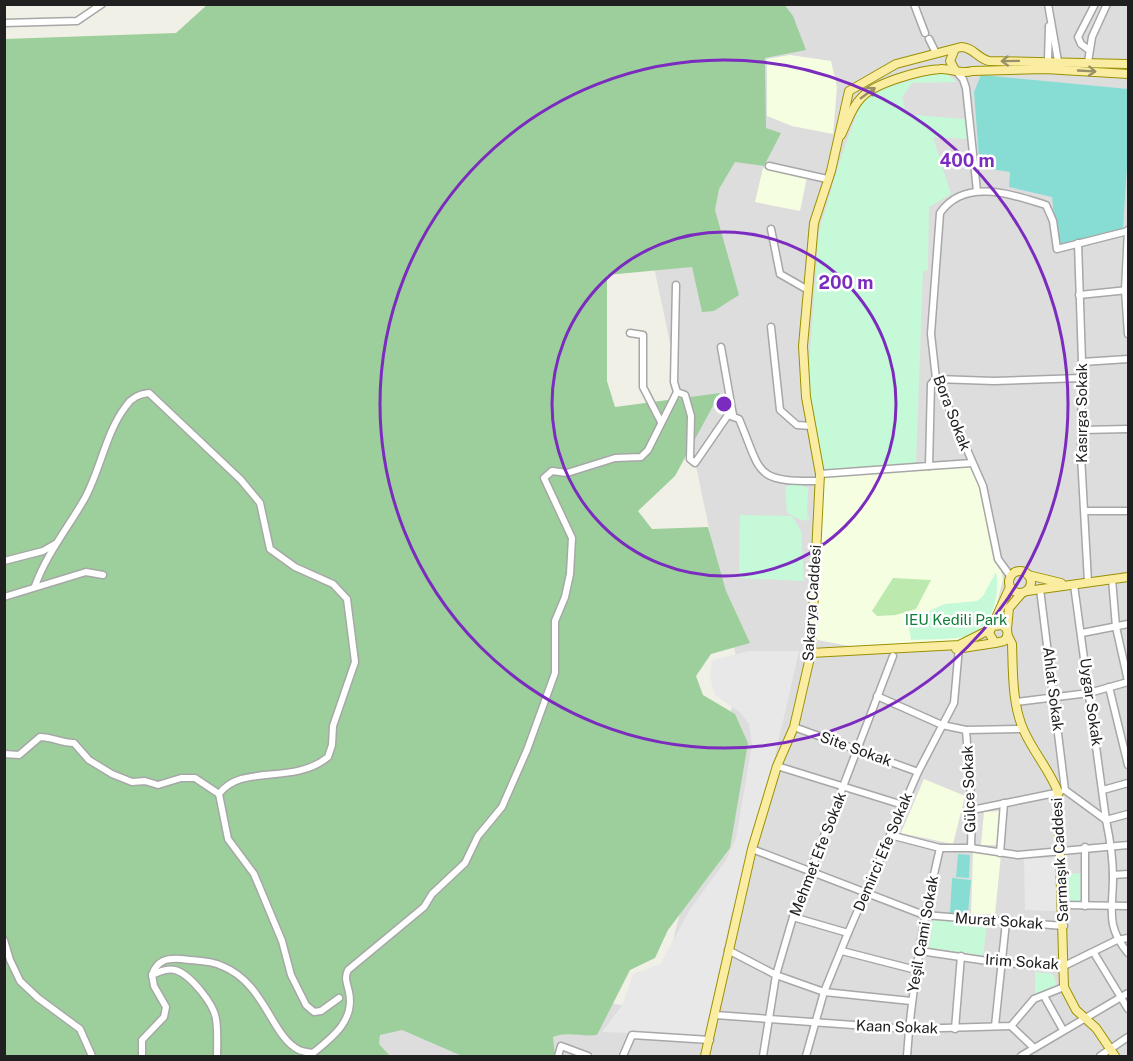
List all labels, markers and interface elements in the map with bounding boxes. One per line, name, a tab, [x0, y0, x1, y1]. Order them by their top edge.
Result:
one-way arrow	[1000, 55, 1020, 67]
one-way arrow	[1076, 66, 1096, 77]
one-way arrow	[859, 87, 875, 99]
text: 400 m	[939, 150, 995, 171]
text: 200 m	[819, 272, 873, 293]
street label: Kasırga Sokak	[1073, 363, 1090, 463]
street label: Bora Sokak	[930, 373, 975, 453]
centre of rings	[714, 394, 734, 414]
street label: Sakarya Caddesi	[799, 544, 824, 662]
park label: IEU Kedili Park	[905, 611, 1007, 628]
street label: Ahlat Sokak	[1040, 646, 1067, 732]
street label: Uygar Sokak	[1077, 657, 1106, 747]
street label: Site Sokak	[818, 728, 894, 769]
street label: Gülce Sokak	[958, 745, 979, 833]
street label: Mehmet Efe Sokak	[786, 789, 849, 918]
street label: Demirci Efe Sokak	[850, 790, 915, 914]
street label: Sarmaşık Caddesi	[1048, 797, 1071, 923]
street label: Yeşil Cami Sokak	[904, 874, 941, 994]
street label: Murat Sokak	[954, 909, 1044, 932]
street label: Irim Sokak	[985, 950, 1060, 973]
street label: Kaan Sokak	[856, 1017, 939, 1036]

